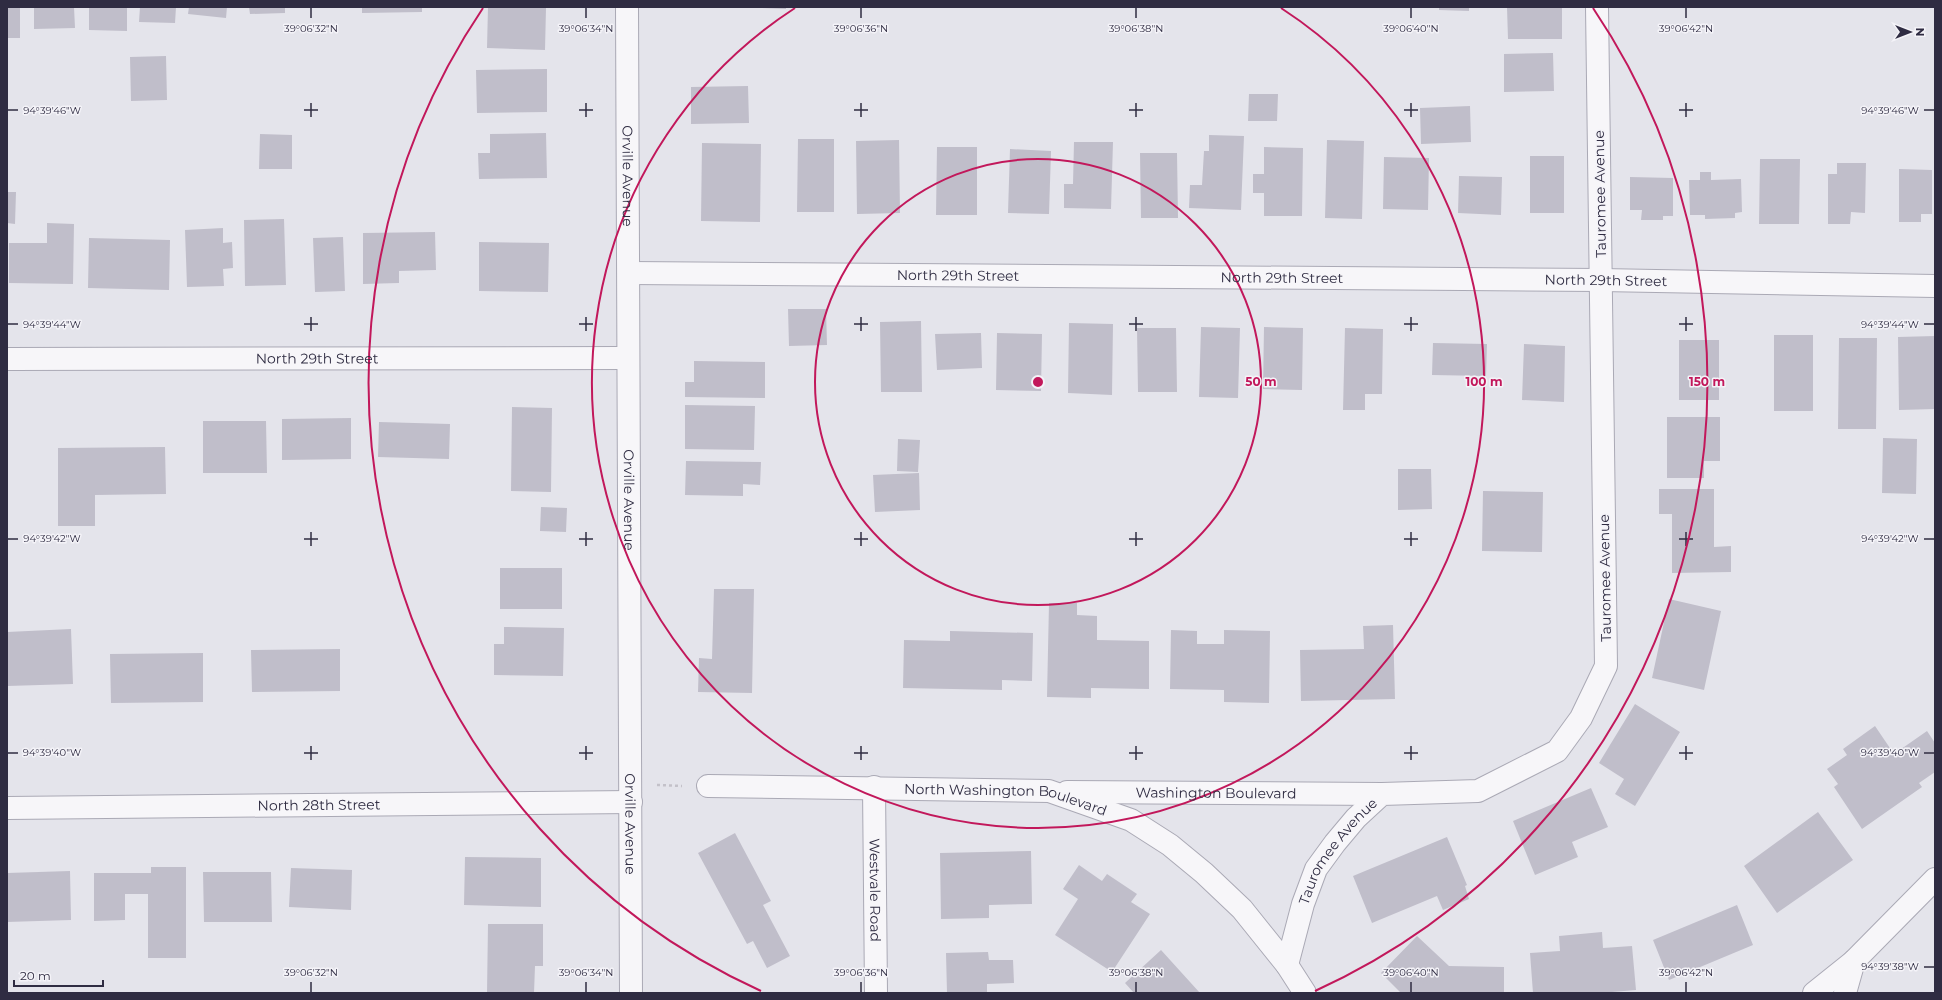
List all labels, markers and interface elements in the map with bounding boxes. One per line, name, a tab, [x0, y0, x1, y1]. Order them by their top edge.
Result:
north arrow	[1890, 12, 1930, 52]
text: 39°06'32"N	[284, 22, 338, 35]
text: 39°06'34"N	[559, 22, 613, 35]
text: 39°06'36"N	[834, 22, 888, 35]
text: 39°06'38"N	[1109, 22, 1163, 35]
text: 39°06'40"N	[1383, 22, 1439, 35]
text: 39°06'42"N	[1659, 22, 1713, 35]
text: N	[1913, 28, 1927, 36]
text: 94°39'46"W	[23, 104, 81, 117]
text: 94°39'46"W	[1861, 104, 1919, 117]
street label: Orville Avenue	[618, 125, 637, 227]
street label: Tauromee Avenue	[1590, 130, 1610, 258]
street label: North 29th Street	[897, 266, 1020, 285]
street label: North 29th Street	[1221, 268, 1344, 287]
street label: North 29th Street	[1545, 271, 1668, 290]
text: 94°39'44"W	[23, 318, 81, 331]
text: 94°39'44"W	[1861, 318, 1919, 331]
street label: North 29th Street	[256, 349, 379, 368]
text: 50 m	[1245, 374, 1277, 389]
text: 100 m	[1466, 374, 1502, 389]
text: 150 m	[1689, 374, 1725, 389]
centre of rings	[1031, 375, 1045, 389]
street label: Orville Avenue	[620, 449, 638, 551]
street label: Tauromee Avenue	[1595, 514, 1615, 642]
text: 94°39'42"W	[23, 532, 81, 545]
text: 94°39'42"W	[1861, 532, 1919, 545]
text: 94°39'40"W	[23, 746, 81, 759]
text: 94°39'40"W	[1861, 746, 1919, 759]
street label: Orville Avenue	[621, 773, 640, 875]
street label: North Washington Boulevard	[904, 780, 1109, 820]
street label: Washington Boulevard	[1135, 783, 1297, 802]
street label: Tauromee Avenue	[1295, 794, 1381, 907]
street label: North 28th Street	[257, 795, 381, 815]
street label: Westvale Road	[865, 838, 885, 942]
text: 94°39'38"W	[1861, 960, 1919, 973]
scale bar	[14, 962, 103, 988]
text: 39°06'32"N	[284, 966, 338, 979]
text: 39°06'34"N	[559, 966, 613, 979]
text: 39°06'36"N	[834, 966, 888, 979]
text: 39°06'38"N	[1109, 966, 1163, 979]
text: 39°06'40"N	[1383, 966, 1439, 979]
text: 39°06'42"N	[1659, 966, 1713, 979]
text: 20 m	[20, 968, 51, 983]

